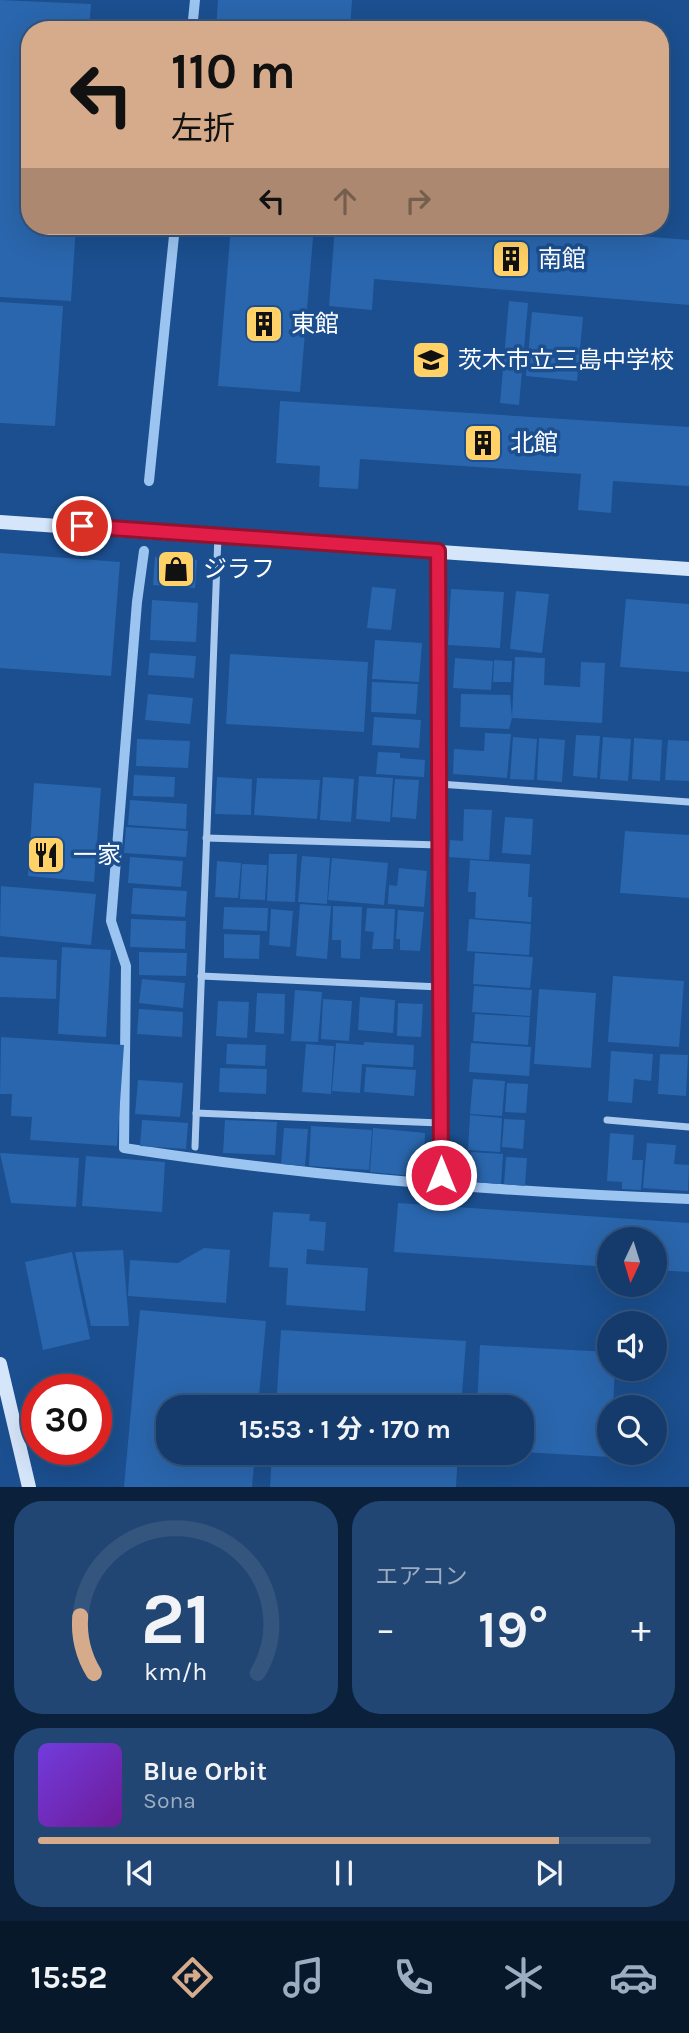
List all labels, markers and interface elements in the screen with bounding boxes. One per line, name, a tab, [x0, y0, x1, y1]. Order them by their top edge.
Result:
text: 110 m	[171, 43, 296, 100]
icon: left	[56, 49, 147, 140]
text: 左折	[171, 110, 235, 147]
icon: left	[253, 182, 291, 220]
icon: ahead	[326, 182, 364, 220]
icon: right	[399, 182, 437, 220]
building icon: 南館	[490, 238, 532, 280]
place label: 南館	[538, 245, 586, 273]
building icon: 東館	[243, 303, 285, 345]
place label: 東館	[291, 310, 339, 338]
school or university icon: 茨木市立三島中学校	[410, 339, 452, 381]
place label: 茨木市立三島中学校	[458, 346, 674, 374]
building icon: 北館	[462, 422, 504, 464]
place label: 北館	[510, 429, 558, 457]
pin	[52, 496, 112, 556]
icon: arrive	[63, 507, 101, 545]
shop icon: ジラフ	[155, 548, 197, 590]
place label: ジラフ	[203, 555, 275, 583]
restaurant icon: 一家	[25, 834, 67, 876]
place label: 一家	[73, 841, 121, 869]
position arrow	[404, 1138, 478, 1212]
north arrow	[597, 1227, 667, 1297]
map controls	[597, 1227, 667, 1465]
button: sound	[597, 1311, 667, 1381]
speed limit sign: 30	[21, 1374, 112, 1465]
button: search	[597, 1395, 667, 1465]
text: 15:53 · 1 分 · 170 m	[239, 1414, 451, 1445]
text: エアコン	[376, 1563, 468, 1590]
text: 21	[141, 1577, 211, 1662]
text: 19°	[478, 1599, 548, 1660]
text: −	[376, 1607, 395, 1652]
text: +	[631, 1607, 651, 1652]
text: km/h	[144, 1657, 207, 1686]
text: Blue Orbit	[143, 1756, 267, 1787]
text: Sona	[143, 1787, 196, 1814]
icon: previous	[121, 1854, 159, 1892]
icon: pause	[325, 1854, 363, 1892]
icon: next	[530, 1854, 568, 1892]
icon: directions	[168, 1953, 217, 2002]
icon: music	[279, 1953, 328, 2002]
icon: phone	[389, 1953, 438, 2002]
icon: climate	[499, 1953, 548, 2002]
icon: car	[609, 1953, 658, 2002]
text: 15:52	[31, 1959, 107, 1996]

